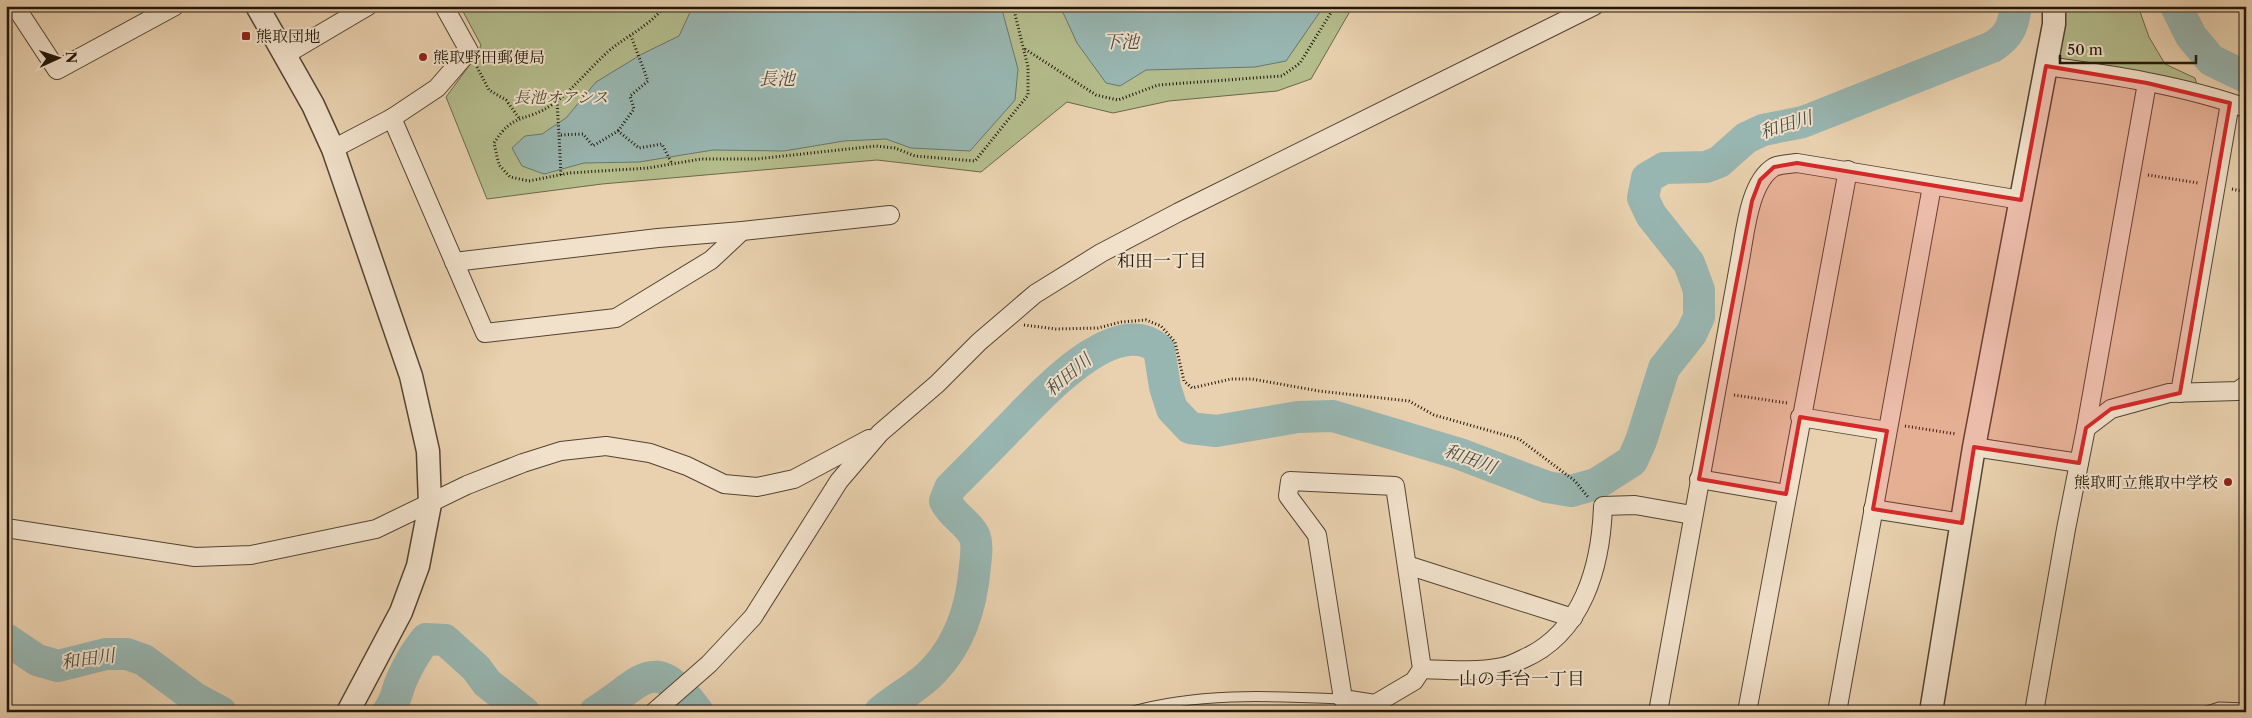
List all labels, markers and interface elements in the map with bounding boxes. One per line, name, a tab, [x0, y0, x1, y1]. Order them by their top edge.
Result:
place label: 熊取団地	[256, 26, 320, 46]
marker: 熊取団地	[240, 30, 252, 42]
water label: 下池	[1103, 31, 1141, 53]
north arrow	[32, 32, 82, 82]
scale bar	[2060, 32, 2196, 64]
text: 50 m	[2067, 40, 2103, 59]
place label: 熊取野田郵便局	[433, 47, 545, 67]
text: N	[62, 51, 80, 64]
marker: 熊取野田郵便局	[417, 51, 429, 63]
water label: 長池	[759, 68, 797, 90]
park label: 長池オアシス	[514, 87, 608, 107]
water label: 和田川	[1757, 106, 1817, 143]
district label: 和田一丁目	[1117, 250, 1207, 272]
water label: 和田川	[1040, 348, 1097, 401]
water label: 和田川	[1441, 439, 1501, 479]
place label: 熊取町立熊取中学校	[2074, 472, 2218, 492]
marker: 熊取町立熊取中学校	[2222, 476, 2234, 488]
water label: 和田川	[60, 644, 118, 674]
district label: 山の手台一丁目	[1459, 668, 1585, 690]

